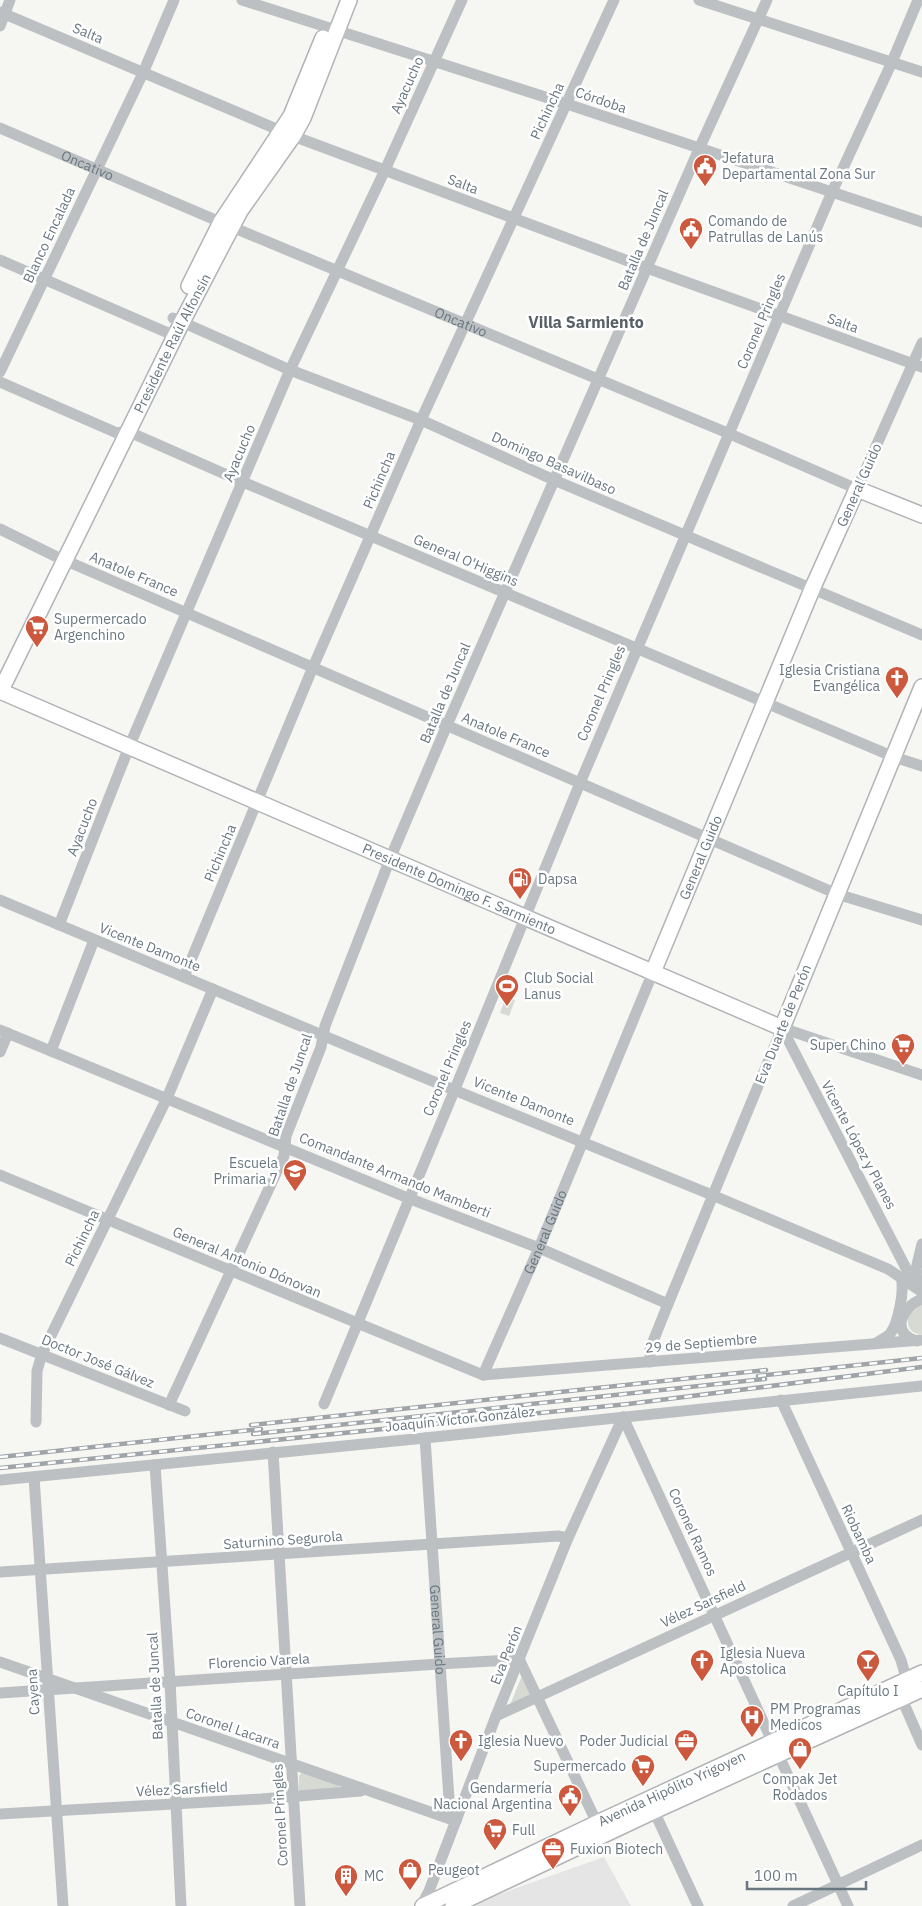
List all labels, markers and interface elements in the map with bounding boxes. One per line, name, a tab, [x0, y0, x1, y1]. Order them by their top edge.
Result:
street label: Salta	[70, 19, 107, 48]
street label: Ayacucho	[386, 53, 428, 116]
street label: Pichincha	[526, 79, 568, 142]
street label: Córdoba	[573, 83, 630, 117]
street label: Oncativo	[58, 146, 117, 185]
place label: Jefatura Departamental Zona Sur	[722, 149, 875, 183]
public building icon: Jefatura Departamental Zona Sur	[692, 153, 718, 187]
street label: Salta	[445, 170, 482, 198]
street label: Blanco Encalada	[19, 184, 79, 286]
street label: Batalla de Juncal	[614, 187, 672, 293]
place label: Comando de Patrullas de Lanús	[708, 212, 823, 246]
public building icon: Comando de Patrullas de Lanús	[678, 216, 704, 250]
street label: Presidente Raúl Alfonsín	[130, 270, 215, 416]
street label: Coronel Pringles	[733, 270, 789, 372]
street label: Oncativo	[432, 303, 490, 341]
street label: Salta	[825, 309, 861, 337]
district label: Villa Sarmiento	[528, 312, 644, 332]
street label: Ayacucho	[219, 421, 259, 485]
street label: Domingo Basavilbaso	[489, 427, 619, 499]
street label: General Guido	[833, 440, 886, 530]
street label: Pichincha	[359, 448, 399, 512]
street label: General O'Higgins	[411, 530, 521, 590]
street label: Anatole France	[87, 547, 181, 601]
place label: Supermercado Argenchino	[54, 610, 147, 644]
supermarket icon: Supermercado Argenchino	[24, 614, 50, 648]
street label: Batalla de Juncal	[416, 640, 474, 746]
street label: Coronel Pringles	[573, 642, 629, 744]
place label: Iglesia Cristiana Evangélica	[779, 661, 881, 695]
church icon: Iglesia Cristiana Evangélica	[884, 665, 910, 699]
street label: Anatole France	[459, 708, 553, 762]
street label: Ayacucho	[63, 795, 101, 859]
street label: General Guido	[675, 812, 726, 902]
street label: Pichincha	[200, 821, 240, 885]
street label: Presidente Domingo F. Sarmiento	[360, 839, 559, 939]
fuel station icon: Dapsa	[507, 866, 533, 900]
place label: Dapsa	[538, 870, 578, 888]
street label: Vicente Damonte	[97, 918, 204, 976]
street label: Eva Duarte de Perón	[751, 962, 815, 1086]
place label: Club Social Lanus	[524, 969, 594, 1003]
sports icon: Club Social Lanus	[494, 973, 520, 1007]
street label: Coronel Pringles	[419, 1017, 475, 1119]
street label: Batalla de Juncal	[264, 1031, 316, 1139]
supermarket icon: Super Chino	[890, 1032, 916, 1066]
place label: Super Chino	[810, 1036, 886, 1054]
street label: Vicente Damonte	[471, 1072, 578, 1130]
street label: Vicente López y Planes	[817, 1078, 901, 1213]
street label: Comandante Armando Mamberti	[297, 1128, 493, 1222]
place label: Escuela Primaria 7	[214, 1154, 279, 1188]
school or university icon: Escuela Primaria 7	[282, 1158, 308, 1192]
street label: General Guido	[520, 1187, 571, 1277]
street label: Pichincha	[61, 1206, 104, 1269]
street label: General Antonio Dónovan	[170, 1222, 324, 1302]
street label: 29 de Septiembre	[644, 1329, 758, 1357]
street label: Doctor José Gálvez	[39, 1330, 157, 1392]
street label: Joaquín Víctor González	[384, 1402, 536, 1436]
street label: Coronel Ramos	[665, 1485, 721, 1579]
street label: Riobamba	[837, 1501, 881, 1567]
street label: Saturnino Segurola	[223, 1527, 344, 1553]
street label: Vélez Sarsfield	[657, 1576, 749, 1632]
street label: General Guido	[426, 1584, 450, 1675]
street label: Eva Perón	[486, 1623, 526, 1687]
street label: Batalla de Juncal	[143, 1632, 167, 1740]
place label: Iglesia Nueva Apostolica	[720, 1644, 806, 1678]
church icon: Iglesia Nueva Apostolica	[689, 1648, 715, 1682]
bar icon: Capítulo I	[855, 1648, 881, 1682]
street label: Florencio Varela	[208, 1649, 311, 1673]
street label: Cayena	[22, 1668, 44, 1716]
place label: Capítulo I	[837, 1682, 899, 1700]
place label: PM Programas Medicos	[770, 1700, 861, 1734]
street label: Coronel Lacarra	[183, 1703, 283, 1753]
hospital icon: PM Programas Medicos	[739, 1704, 765, 1738]
church icon: Iglesia Nuevo	[448, 1728, 474, 1762]
office icon: Poder Judicial	[673, 1728, 699, 1762]
place label: Iglesia Nuevo	[478, 1732, 564, 1750]
place label: Poder Judicial	[579, 1732, 668, 1750]
shop icon: Compak Jet Rodados	[787, 1736, 813, 1770]
street label: Avenida Hipólito Yrigoyen	[595, 1747, 748, 1830]
supermarket icon: Supermercado	[630, 1753, 656, 1787]
place label: Supermercado	[534, 1757, 626, 1775]
street label: Coronel Pringles	[268, 1763, 292, 1867]
place label: Compak Jet Rodados	[763, 1770, 837, 1804]
street label: Vélez Sarsfield	[136, 1778, 228, 1800]
place label: Gendarmería Nacional Argentina	[433, 1779, 553, 1813]
public building icon: Gendarmería Nacional Argentina	[557, 1783, 583, 1817]
supermarket icon: Full	[482, 1817, 508, 1851]
place label: Full	[512, 1821, 535, 1839]
office icon: Fuxion Biotech	[540, 1836, 566, 1870]
place label: Fuxion Biotech	[570, 1840, 663, 1858]
shop icon: Peugeot	[397, 1857, 423, 1891]
scale bar	[747, 1858, 866, 1890]
place label: Peugeot	[428, 1861, 480, 1879]
building icon: MC	[333, 1863, 359, 1897]
text: 100 m	[754, 1866, 798, 1885]
place label: MC	[364, 1867, 384, 1885]

